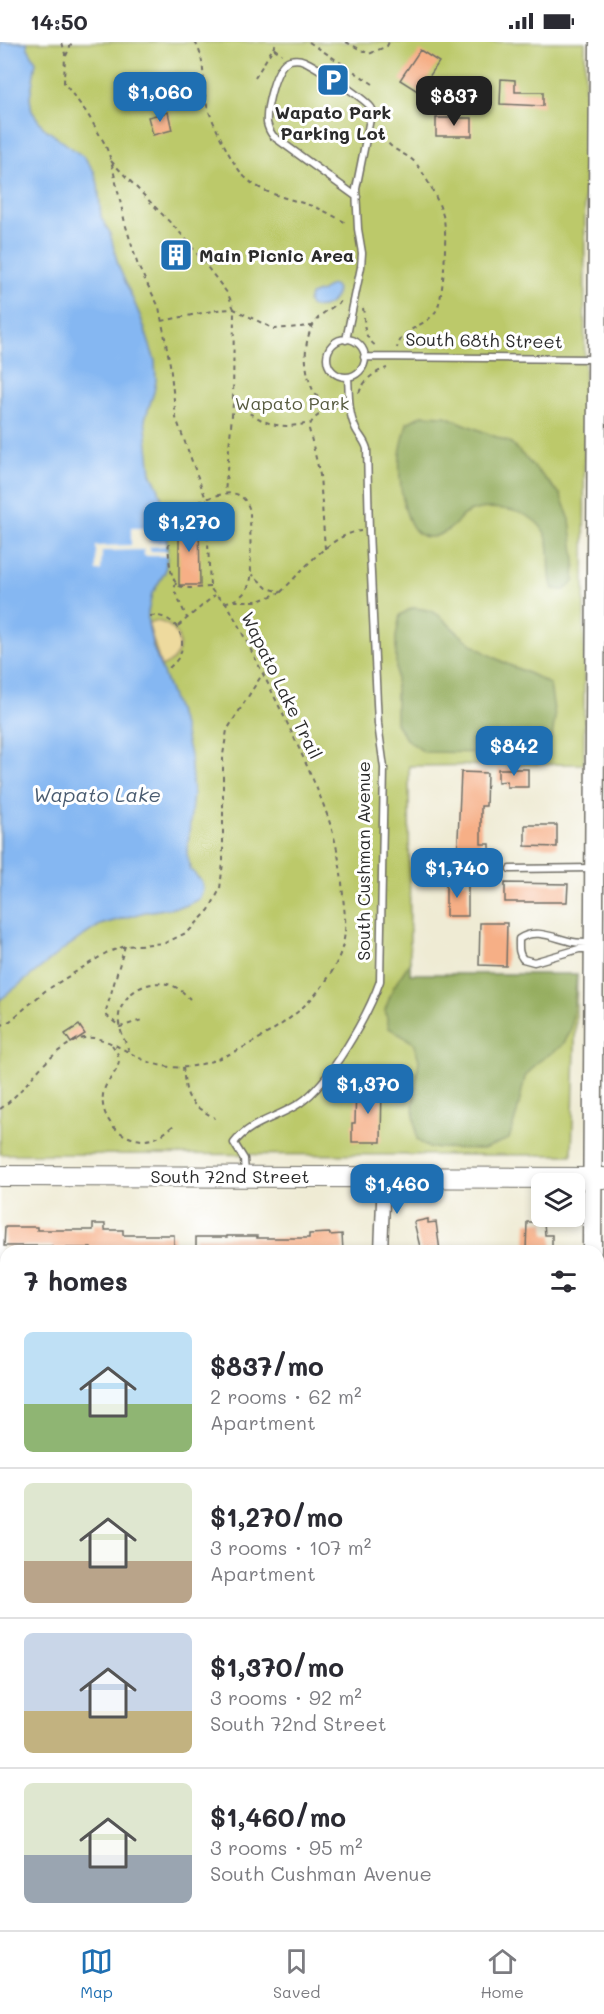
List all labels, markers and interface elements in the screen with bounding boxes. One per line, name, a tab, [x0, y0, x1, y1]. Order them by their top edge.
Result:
text: 14:50	[30, 7, 88, 36]
parking icon: Wapato Park Parking Lot	[315, 62, 351, 98]
pin: $1,060	[111, 72, 209, 123]
pin: $837	[418, 76, 490, 127]
text: $1,060	[127, 78, 193, 104]
text: $837	[430, 82, 478, 108]
place label: Wapato Park Parking Lot	[275, 100, 391, 145]
building icon: Main Picnic Area	[158, 237, 194, 273]
place label: Main Picnic Area	[199, 243, 354, 267]
street label: South 68th Street	[405, 327, 563, 353]
park label: Wapato Park	[235, 391, 349, 415]
pin: $1,270	[140, 502, 238, 553]
text: $1,270	[158, 508, 220, 534]
street label: Wapato Lake Trail	[236, 607, 328, 763]
pin: $842	[478, 726, 550, 777]
text: $842	[490, 732, 538, 758]
street label: South Cushman Avenue	[351, 761, 375, 961]
water label: Wapato Lake	[33, 781, 161, 807]
pin: $1,740	[408, 848, 506, 899]
text: $1,740	[425, 854, 489, 880]
pin: $1,370	[319, 1064, 417, 1115]
text: $1,370	[336, 1070, 400, 1096]
street label: South 72nd Street	[151, 1164, 309, 1188]
pin: $1,460	[348, 1164, 446, 1215]
text: $1,460	[365, 1170, 430, 1196]
map controls	[531, 1173, 585, 1227]
button: layers	[531, 1173, 585, 1227]
text: 7 homes	[24, 1264, 128, 1298]
icon: filters	[547, 1265, 580, 1298]
text: $837/mo	[210, 1349, 324, 1383]
icon: home	[72, 1356, 144, 1428]
text: 2 rooms · 62 m²	[210, 1383, 362, 1409]
text: Apartment	[210, 1409, 316, 1435]
text: $1,270/mo	[210, 1500, 343, 1534]
icon: home	[72, 1507, 144, 1579]
text: 3 rooms · 107 m²	[210, 1534, 371, 1560]
text: Apartment	[210, 1560, 316, 1586]
text: $1,370/mo	[210, 1650, 344, 1684]
icon: home	[72, 1657, 144, 1729]
text: 3 rooms · 92 m²	[210, 1684, 362, 1710]
text: South 72nd Street	[210, 1710, 387, 1736]
text: $1,460/mo	[210, 1800, 346, 1834]
icon: home	[72, 1807, 144, 1879]
text: 3 rooms · 95 m²	[210, 1834, 362, 1860]
text: South Cushman Avenue	[210, 1860, 432, 1886]
tab: Map	[80, 1945, 113, 2002]
tab: Saved	[273, 1945, 320, 2002]
tab: Home	[480, 1945, 524, 2002]

